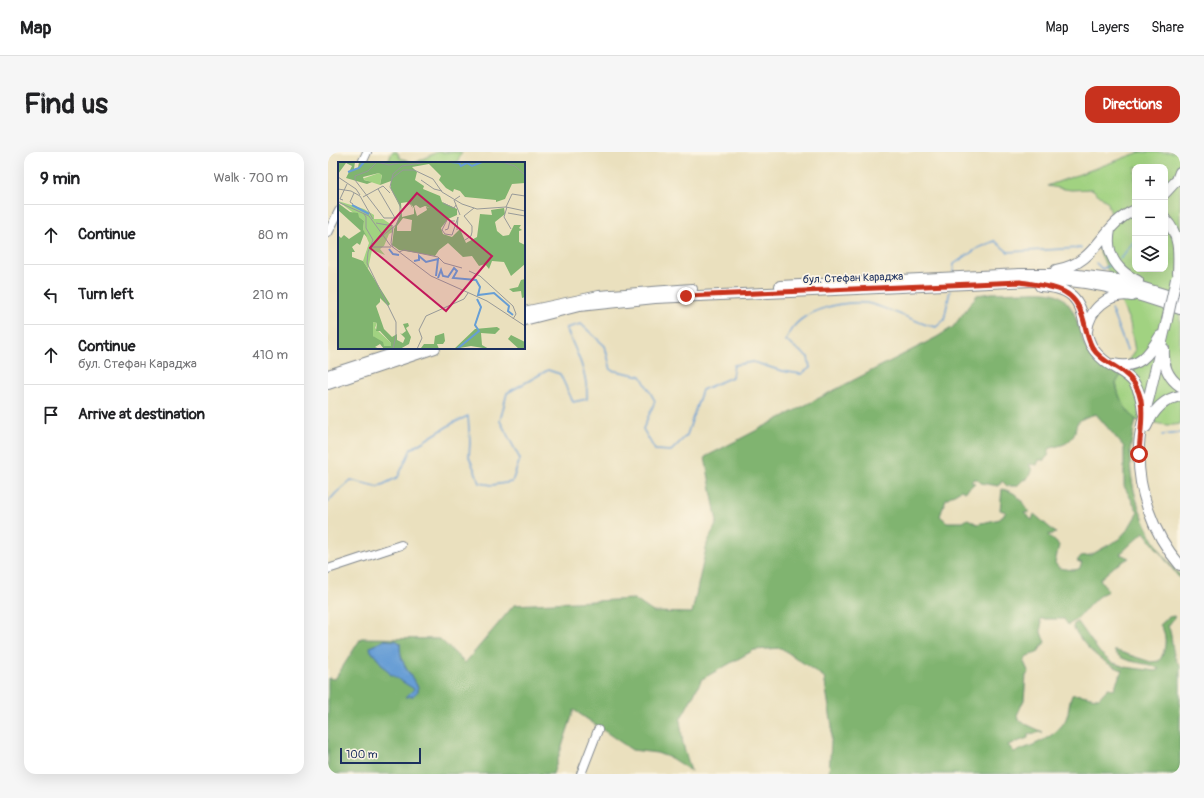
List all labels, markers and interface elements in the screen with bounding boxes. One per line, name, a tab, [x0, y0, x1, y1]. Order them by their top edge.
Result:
text: Map	[20, 16, 51, 40]
text: Map	[1046, 19, 1069, 36]
text: Layers	[1091, 19, 1129, 36]
text: Share	[1151, 19, 1184, 36]
button: Directions	[1085, 86, 1180, 123]
text: Find us	[24, 87, 108, 122]
inset map	[338, 162, 525, 349]
map controls	[1132, 164, 1168, 272]
button: +	[1132, 164, 1168, 200]
text: 9 min	[40, 168, 80, 189]
text: Walk · 700 m	[213, 170, 288, 186]
button: −	[1132, 200, 1168, 236]
icon: ahead	[40, 224, 62, 246]
text: Continue	[78, 225, 136, 244]
text: 80 m	[258, 227, 288, 243]
button: layers	[1132, 236, 1168, 272]
street label: бул. Стефан Караджа	[803, 270, 903, 286]
icon: left	[40, 284, 62, 306]
text: Turn left	[78, 285, 134, 304]
text: 210 m	[252, 287, 288, 303]
route end	[677, 287, 695, 305]
text: Continue	[78, 337, 136, 356]
icon: ahead	[40, 344, 62, 366]
text: 410 m	[252, 347, 288, 363]
text: бул. Стефан Караджа	[78, 356, 197, 372]
icon: arrive	[40, 404, 62, 426]
text: Arrive at destination	[78, 405, 205, 424]
route start	[1130, 445, 1148, 463]
scale bar	[340, 746, 421, 765]
text: 100 m	[346, 748, 377, 761]

